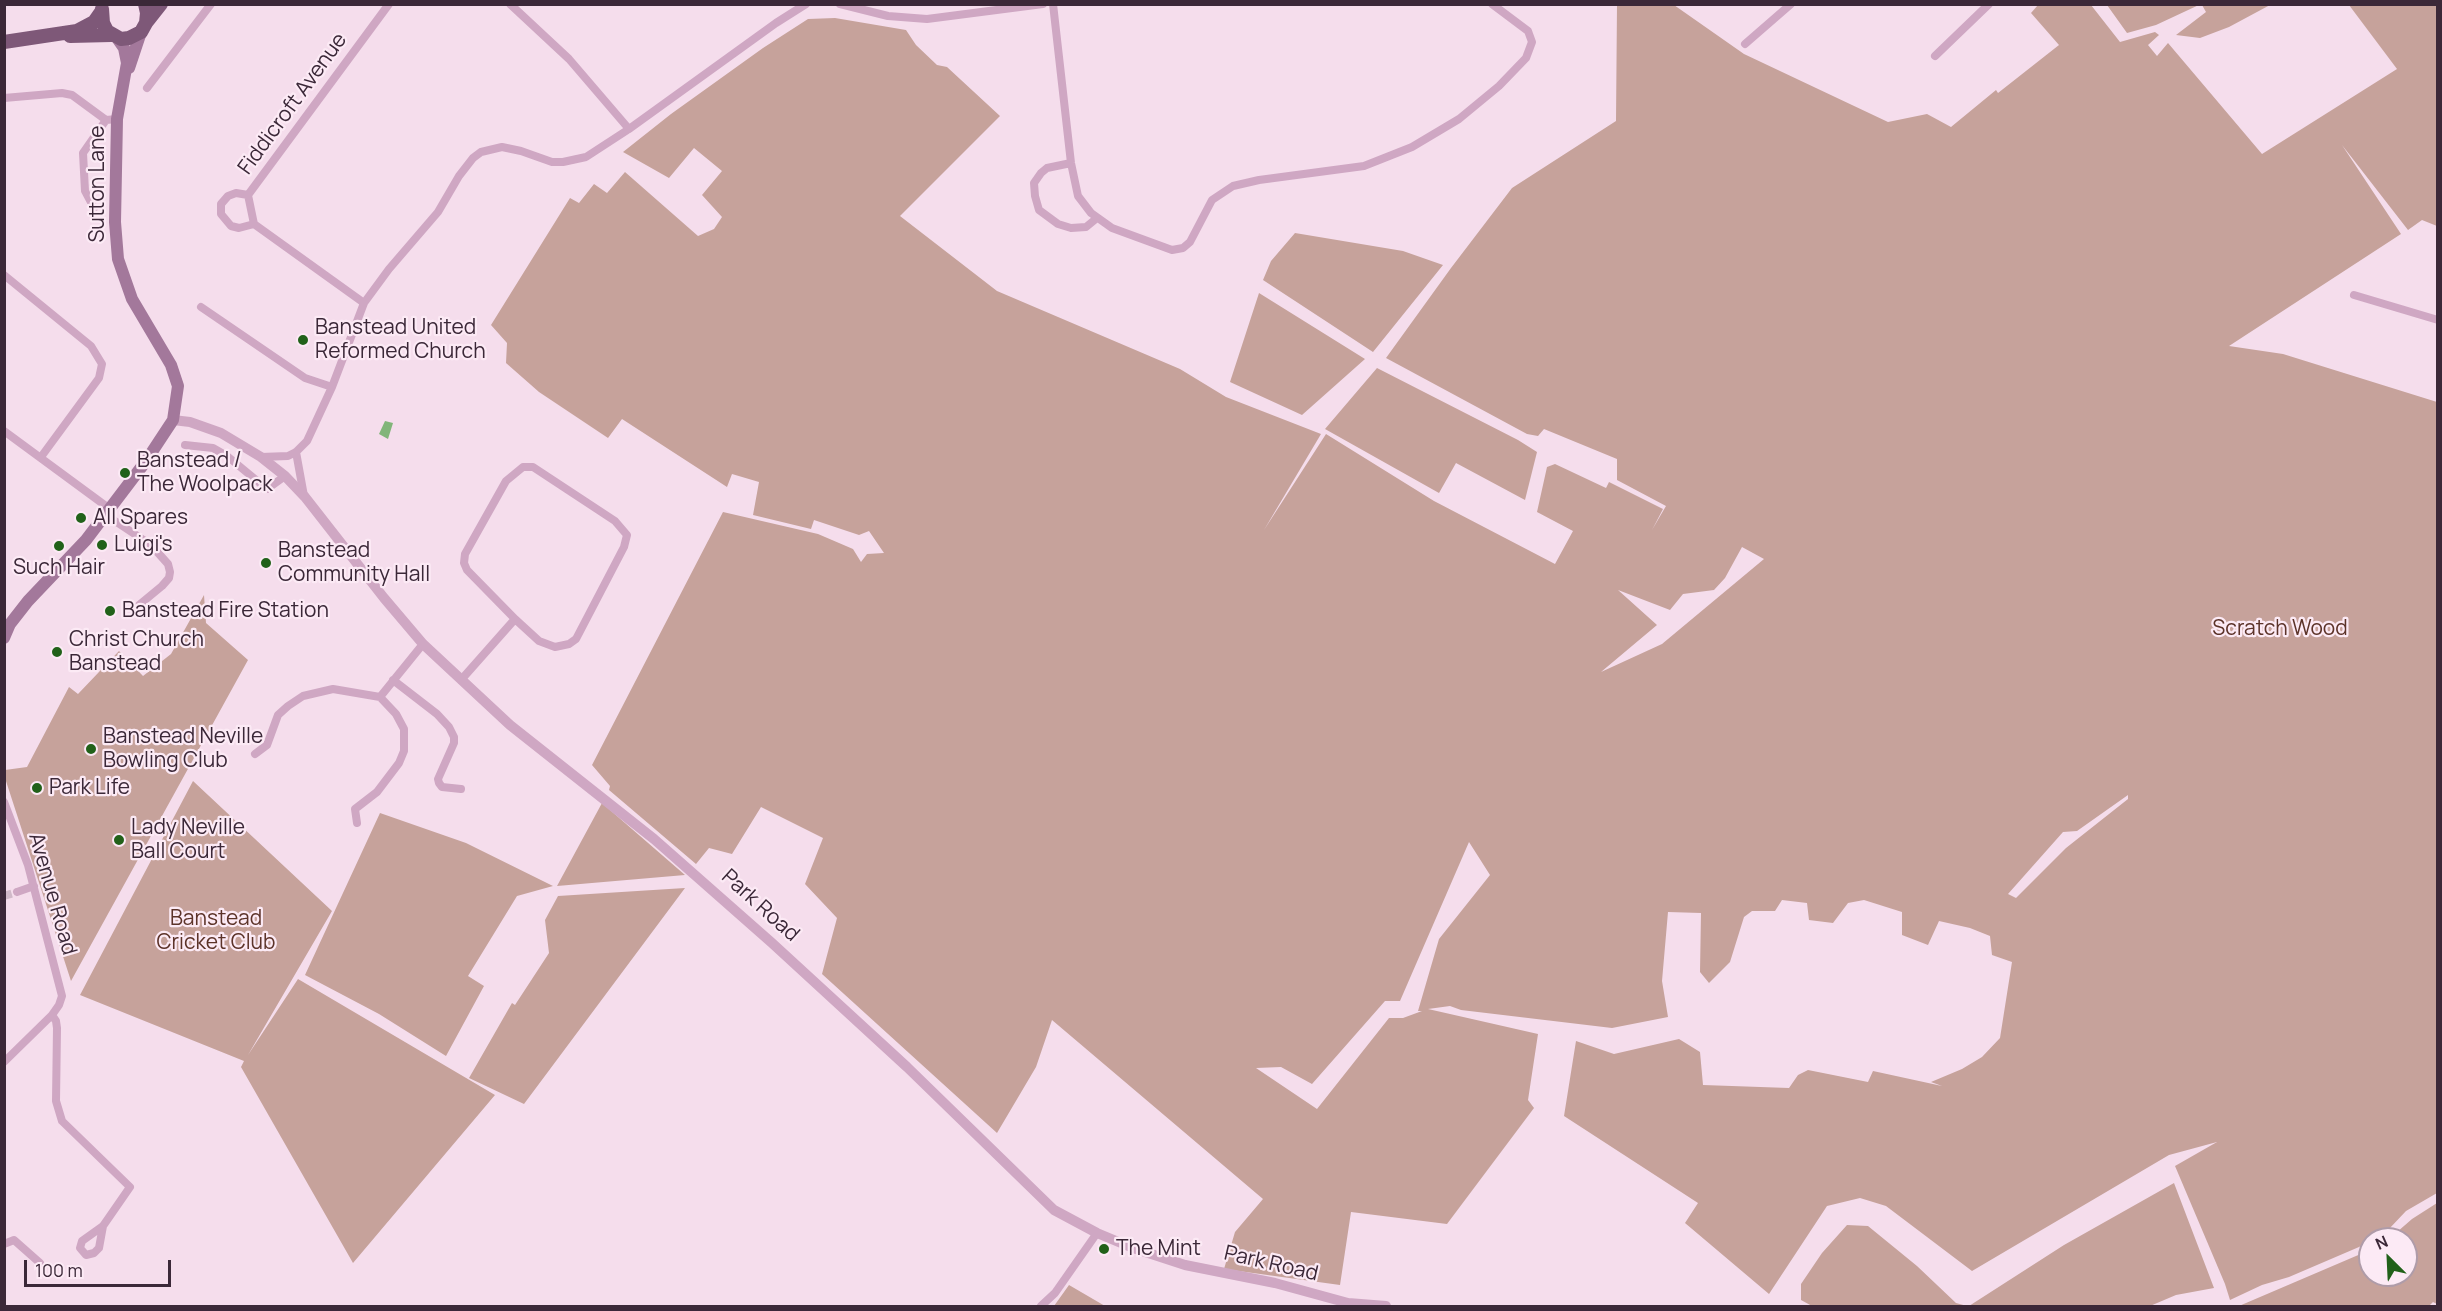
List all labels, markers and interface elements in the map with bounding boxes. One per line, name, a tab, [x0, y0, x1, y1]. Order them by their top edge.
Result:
street label: Fiddicroft Avenue	[233, 28, 353, 180]
street label: Sutton Lane	[85, 125, 111, 243]
place label: Banstead United Reformed Church	[315, 315, 486, 365]
marker: Banstead United Reformed Church	[296, 333, 310, 347]
place label: Banstead / The Woolpack	[137, 448, 273, 498]
marker: Banstead / The Woolpack	[118, 466, 132, 480]
place label: All Spares	[93, 505, 188, 531]
marker: All Spares	[74, 511, 88, 525]
place label: Luigi's	[114, 532, 173, 558]
marker: Luigi's	[95, 538, 109, 552]
place label: Banstead Community Hall	[278, 538, 430, 588]
marker: Such Hair	[52, 539, 66, 553]
place label: Such Hair	[13, 555, 105, 581]
marker: Banstead Community Hall	[259, 556, 273, 570]
place label: Banstead Fire Station	[122, 598, 329, 624]
marker: Banstead Fire Station	[103, 604, 117, 618]
park label: Scratch Wood	[2212, 616, 2348, 642]
place label: Christ Church Banstead	[69, 627, 204, 677]
marker: Christ Church Banstead	[50, 645, 64, 659]
place label: Banstead Neville Bowling Club	[103, 724, 263, 774]
marker: Banstead Neville Bowling Club	[84, 742, 98, 756]
place label: Park Life	[49, 775, 130, 801]
marker: Park Life	[30, 781, 44, 795]
place label: Lady Neville Ball Court	[131, 815, 245, 865]
street label: Avenue Road	[23, 830, 81, 958]
marker: Lady Neville Ball Court	[112, 833, 126, 847]
street label: Park Road	[716, 865, 804, 947]
park label: Banstead Cricket Club	[156, 906, 276, 956]
north arrow	[2358, 1227, 2418, 1287]
text: N	[2372, 1230, 2391, 1255]
place label: The Mint	[1116, 1236, 1201, 1262]
street label: Park Road	[1221, 1241, 1321, 1287]
marker: The Mint	[1097, 1242, 1111, 1256]
scale bar	[27, 1248, 174, 1286]
text: 100 m	[35, 1258, 83, 1282]

